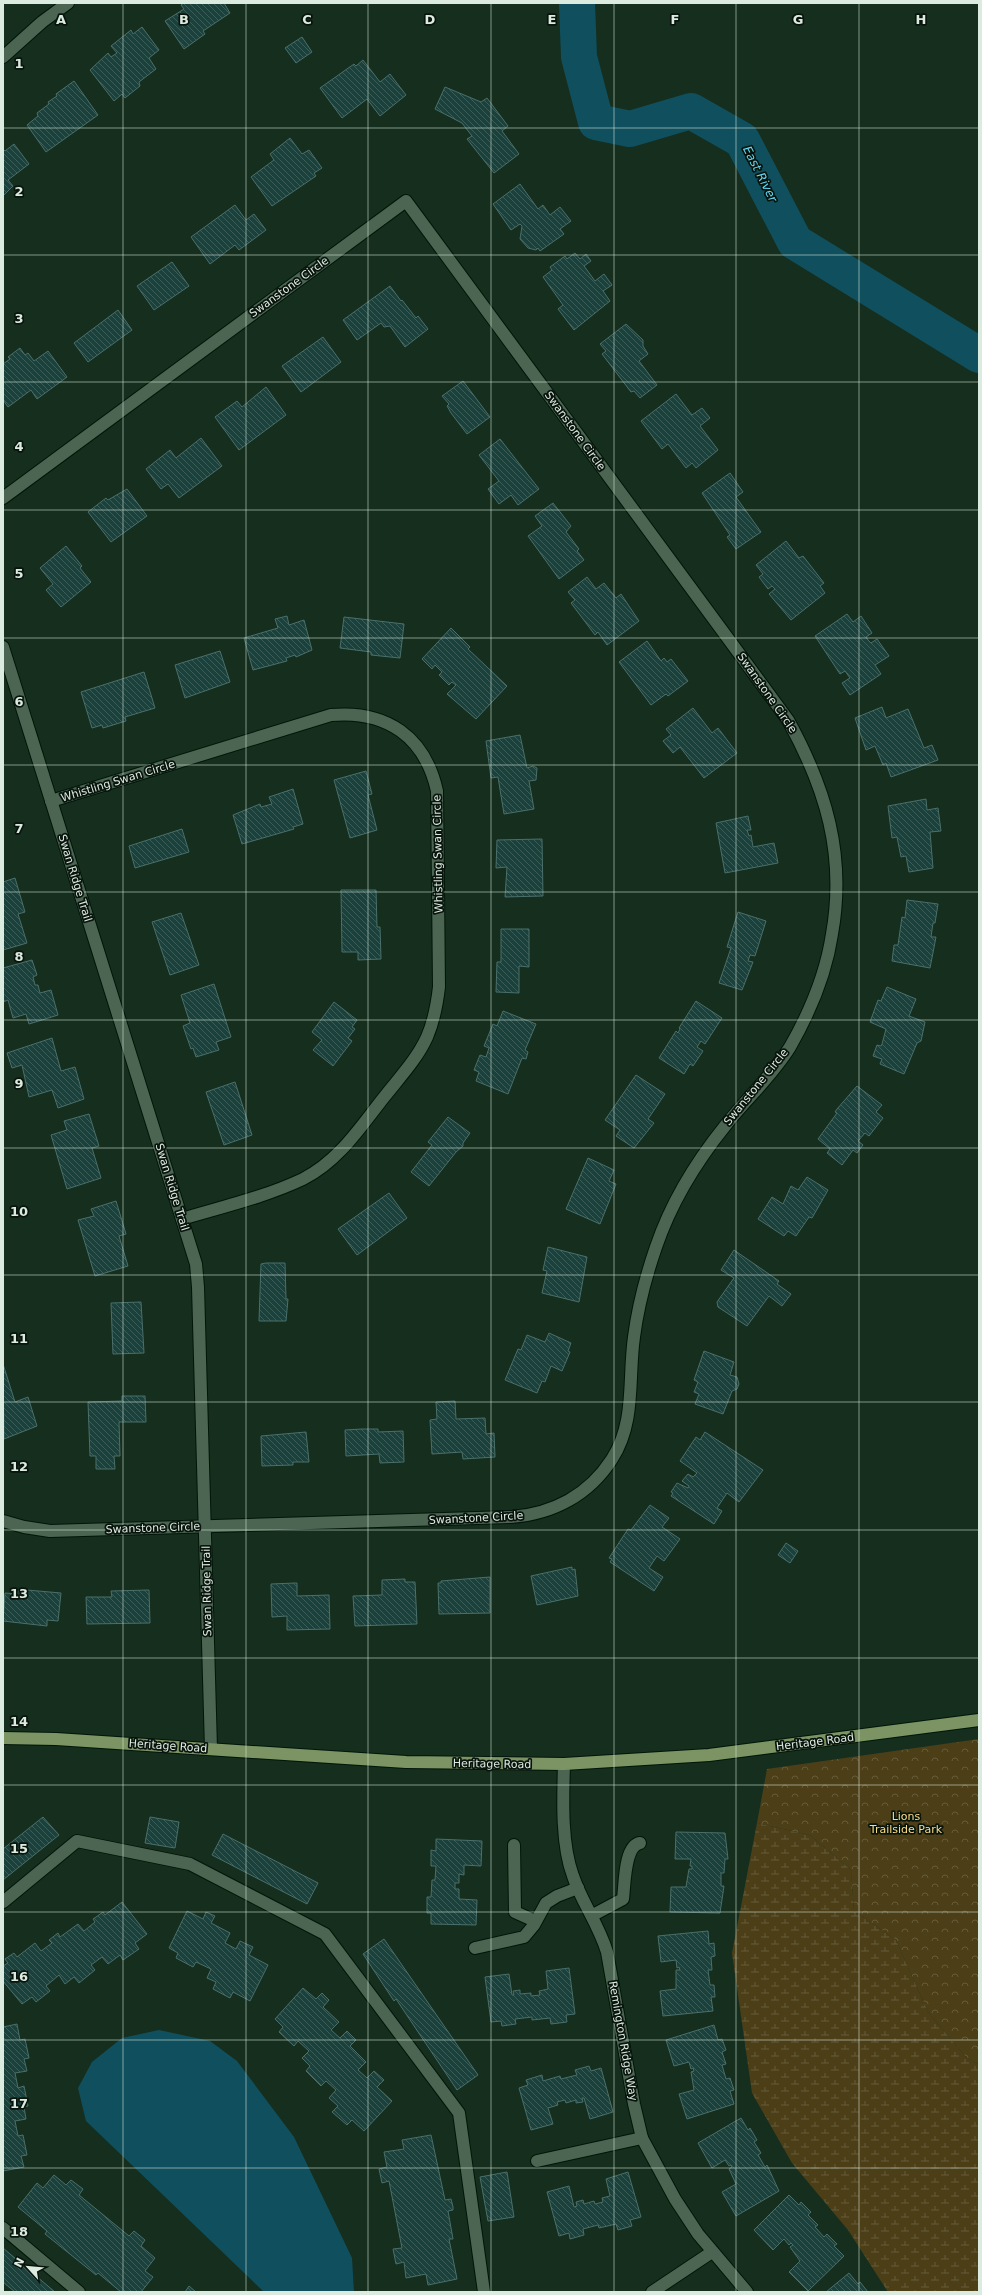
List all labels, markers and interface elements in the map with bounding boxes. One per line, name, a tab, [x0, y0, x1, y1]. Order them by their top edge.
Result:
text: A	[56, 12, 66, 27]
text: B	[179, 12, 189, 27]
text: C	[302, 12, 312, 27]
text: D	[425, 12, 436, 27]
text: E	[548, 12, 556, 27]
text: F	[671, 12, 679, 27]
text: G	[793, 12, 803, 27]
text: H	[916, 12, 926, 27]
text: 1	[14, 56, 24, 71]
water label: East River	[740, 144, 781, 205]
text: 2	[14, 184, 24, 199]
street label: Swanstone Circle	[247, 254, 331, 320]
text: 3	[14, 311, 24, 326]
street label: Swanstone Circle	[542, 389, 608, 473]
text: 4	[14, 439, 24, 454]
text: 5	[14, 566, 24, 581]
street label: Swanstone Circle	[735, 651, 800, 736]
text: 6	[14, 694, 24, 709]
street label: Whistling Swan Circle	[59, 757, 177, 805]
street label: Whistling Swan Circle	[430, 794, 446, 913]
text: 7	[14, 821, 24, 836]
street label: Swan Ridge Trail	[56, 833, 94, 923]
text: 8	[14, 949, 24, 964]
street label: Swanstone Circle	[721, 1046, 791, 1128]
text: 9	[14, 1076, 24, 1091]
street label: Swan Ridge Trail	[153, 1142, 191, 1232]
text: 10	[10, 1204, 28, 1219]
text: 11	[10, 1331, 28, 1346]
text: 12	[10, 1459, 28, 1474]
street label: Swanstone Circle	[428, 1509, 524, 1527]
street label: Swanstone Circle	[106, 1520, 201, 1536]
street label: Swan Ridge Trail	[200, 1546, 214, 1636]
text: 13	[10, 1586, 28, 1601]
text: 14	[10, 1714, 28, 1729]
street label: Heritage Road	[775, 1731, 855, 1753]
street label: Heritage Road	[128, 1737, 208, 1755]
street label: Heritage Road	[453, 1757, 531, 1771]
park label: Lions Trailside Park	[869, 1810, 943, 1836]
text: 15	[10, 1841, 28, 1856]
text: 16	[10, 1969, 28, 1984]
street label: Remington Ridge Way	[606, 1980, 640, 2102]
text: 17	[10, 2096, 28, 2111]
text: 18	[10, 2224, 28, 2239]
north arrow	[8, 2247, 48, 2287]
text: N	[12, 2256, 27, 2270]

